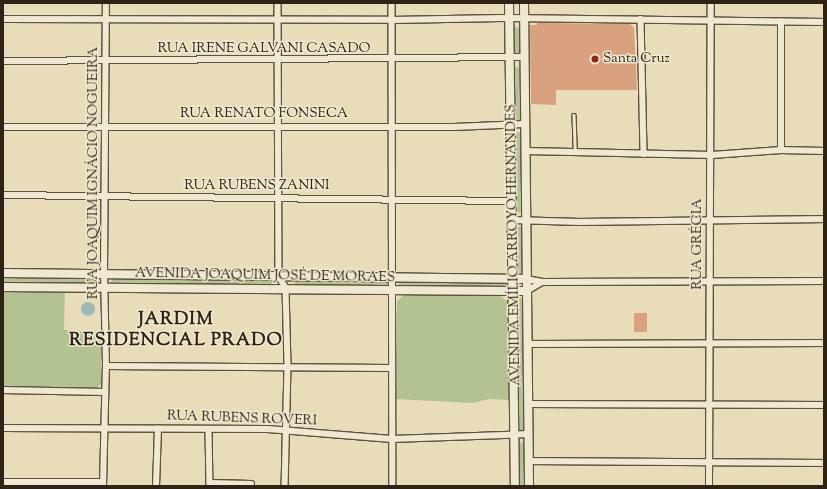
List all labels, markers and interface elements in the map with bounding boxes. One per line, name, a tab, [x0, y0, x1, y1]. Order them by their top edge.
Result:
street label: RUA IRENE GALVANI CASADO	[157, 41, 371, 57]
street label: RUA JOAQUIM IGNÁCIO NOGUEIRA	[86, 47, 102, 299]
place label: Santa Cruz	[603, 51, 670, 67]
marker: Santa Cruz	[590, 54, 600, 64]
street label: AVENIDA EMÍLIO ARROYO HERNANDES	[503, 104, 525, 386]
street label: RUA RENATO FONSECA	[180, 106, 348, 122]
street label: RUA RUBENS ZANINI	[184, 178, 330, 194]
street label: RUA GRÉCIA	[690, 198, 706, 290]
street label: AVENIDA JOAQUIM JOSÉ DE MORAES	[135, 265, 395, 287]
district label: JARDIM RESIDENCIAL PRADO	[69, 310, 283, 352]
street label: RUA RUBENS ROVERI	[167, 408, 317, 430]

